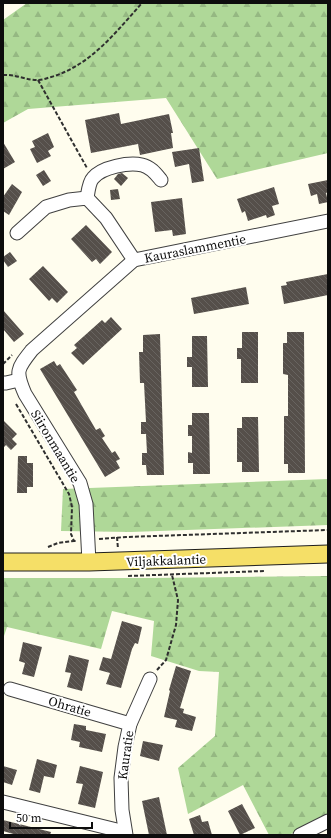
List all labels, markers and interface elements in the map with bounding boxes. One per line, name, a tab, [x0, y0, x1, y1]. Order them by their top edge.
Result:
street label: Kauraslammentie	[143, 230, 248, 267]
street label: Siironmaantie	[27, 407, 84, 486]
street label: Viljakkalantie	[126, 551, 207, 570]
street label: Ohratie	[47, 692, 94, 721]
street label: Kauratie	[114, 729, 137, 781]
scale bar	[10, 804, 92, 830]
text: 50 m	[16, 810, 42, 826]

